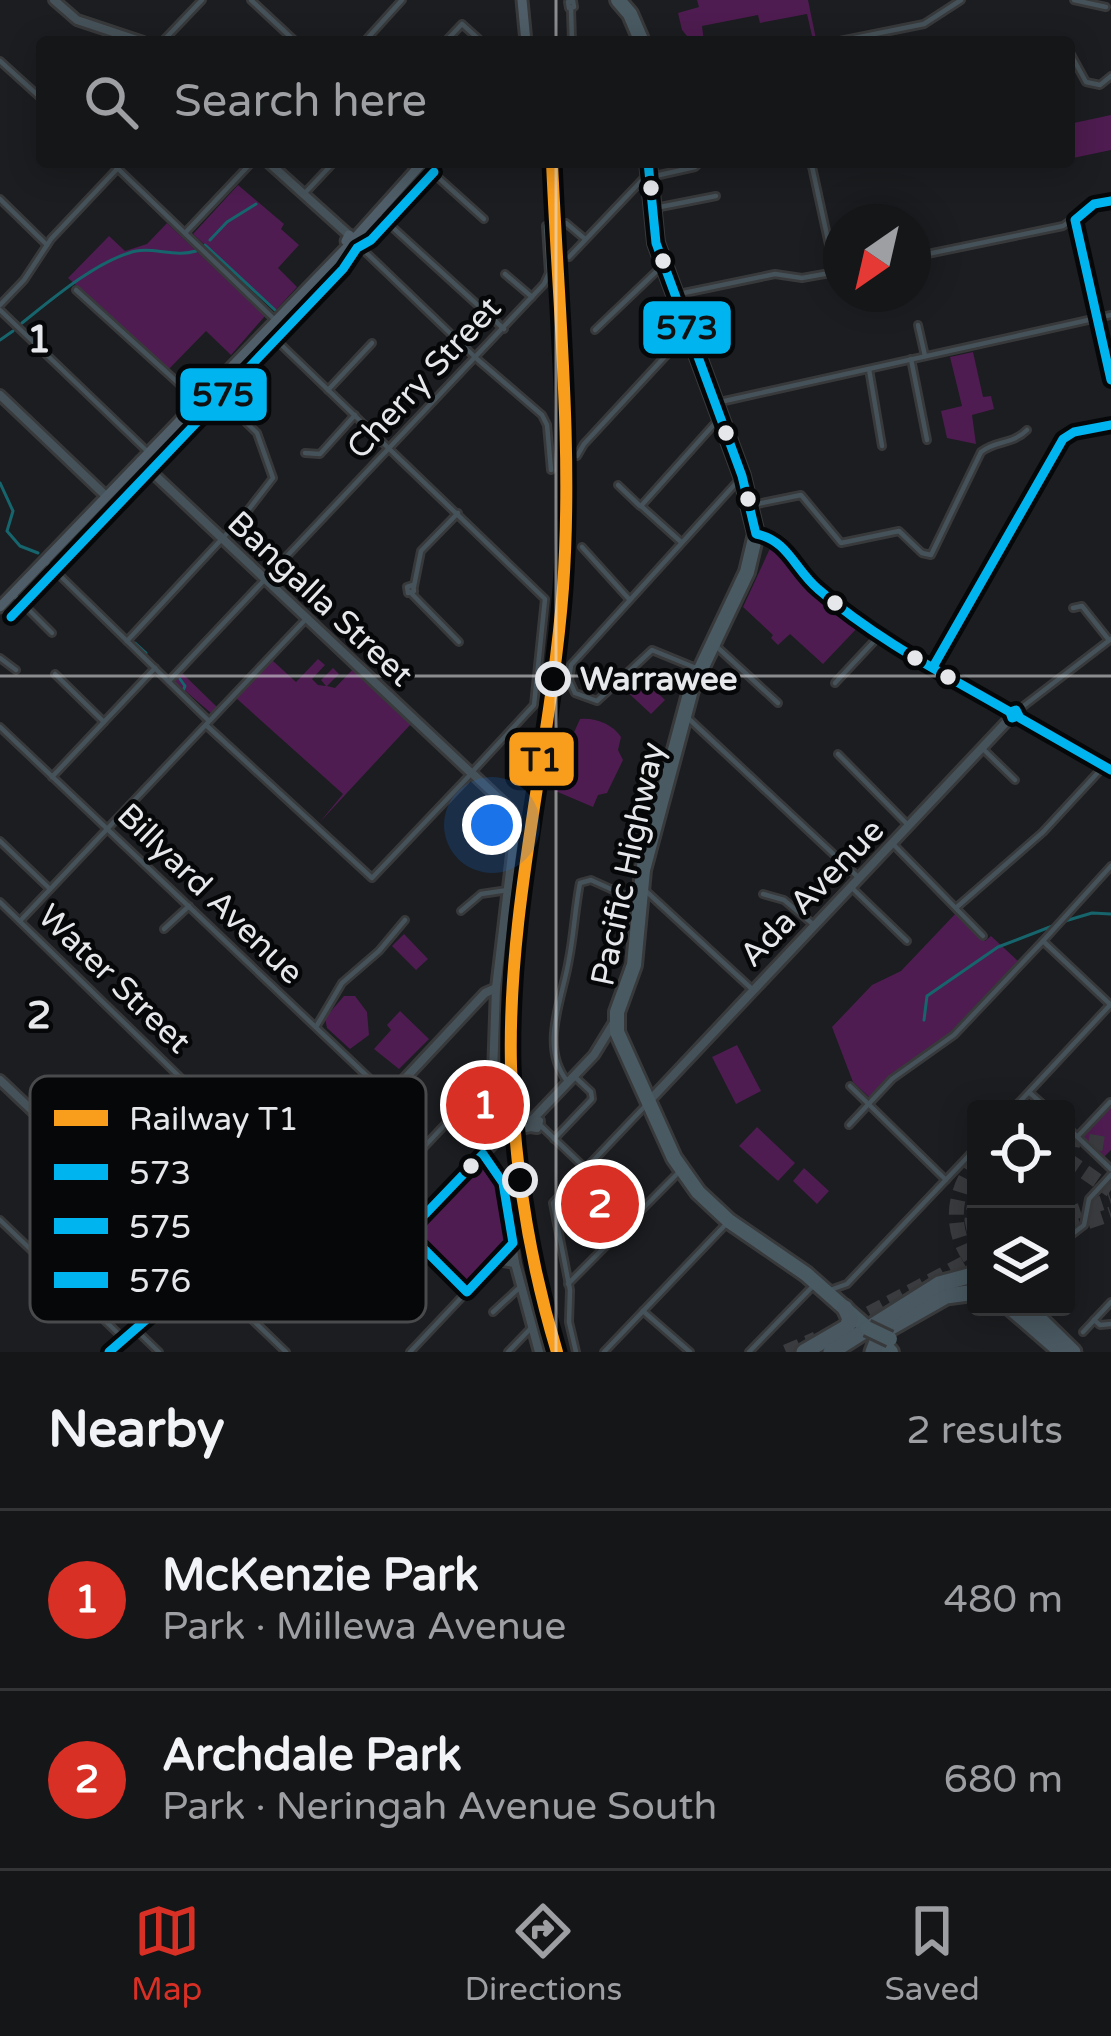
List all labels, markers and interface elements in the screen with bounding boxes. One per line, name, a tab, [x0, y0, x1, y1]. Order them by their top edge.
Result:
search box	[36, 36, 1075, 168]
icon: search	[78, 69, 144, 135]
text: Search here	[174, 75, 427, 129]
unlabelled marker	[640, 177, 662, 199]
north arrow	[823, 204, 931, 312]
unlabelled marker	[652, 250, 674, 272]
street label: Cherry Street	[339, 289, 509, 467]
line badge: 573	[641, 299, 733, 356]
text: 573	[656, 309, 718, 348]
text: 1	[27, 316, 51, 363]
line badge: 575	[178, 366, 269, 423]
text: 575	[192, 376, 254, 415]
unlabelled marker	[715, 422, 737, 444]
unlabelled marker	[737, 488, 759, 510]
street label: Bangalla Street	[219, 503, 421, 695]
unlabelled marker	[824, 592, 846, 614]
unlabelled marker	[904, 647, 926, 669]
place label: Warrawee	[580, 660, 737, 699]
marker: Warrawee	[537, 663, 569, 695]
unlabelled marker	[937, 666, 959, 688]
line badge: T1	[507, 730, 576, 788]
street label: Pacific Highway	[583, 739, 673, 989]
text: T1	[520, 741, 561, 780]
your location	[462, 795, 522, 855]
street label: Billyard Avenue	[109, 796, 311, 992]
street label: Ada Avenue	[732, 811, 892, 975]
street label: Water Street	[30, 897, 198, 1061]
text: 2	[27, 992, 51, 1039]
pin: 1	[446, 1060, 524, 1150]
legend	[30, 1076, 426, 1322]
text: Railway T1	[129, 1100, 299, 1139]
map controls	[967, 1100, 1075, 1316]
button: locate	[967, 1100, 1075, 1208]
text: 573	[129, 1154, 191, 1193]
unlabelled marker	[460, 1155, 482, 1177]
pin: 2	[561, 1159, 639, 1249]
unlabelled marker	[504, 1164, 536, 1196]
text: 575	[129, 1208, 191, 1247]
button: layers	[967, 1208, 1075, 1316]
text: 576	[129, 1262, 191, 1301]
text: Nearby	[48, 1399, 225, 1461]
text: 2 results	[906, 1407, 1063, 1454]
text: McKenzie Park	[162, 1549, 479, 1603]
text: 1	[75, 1576, 99, 1623]
text: 480 m	[944, 1576, 1063, 1623]
text: Park · Millewa Avenue	[162, 1603, 566, 1650]
text: Archdale Park	[162, 1729, 461, 1783]
text: 2	[75, 1756, 99, 1803]
text: 680 m	[944, 1756, 1063, 1803]
text: Park · Neringah Avenue South	[162, 1783, 717, 1830]
tab: Map	[131, 1898, 202, 2009]
tab: Directions	[464, 1898, 622, 2009]
tab: Saved	[885, 1898, 980, 2009]

